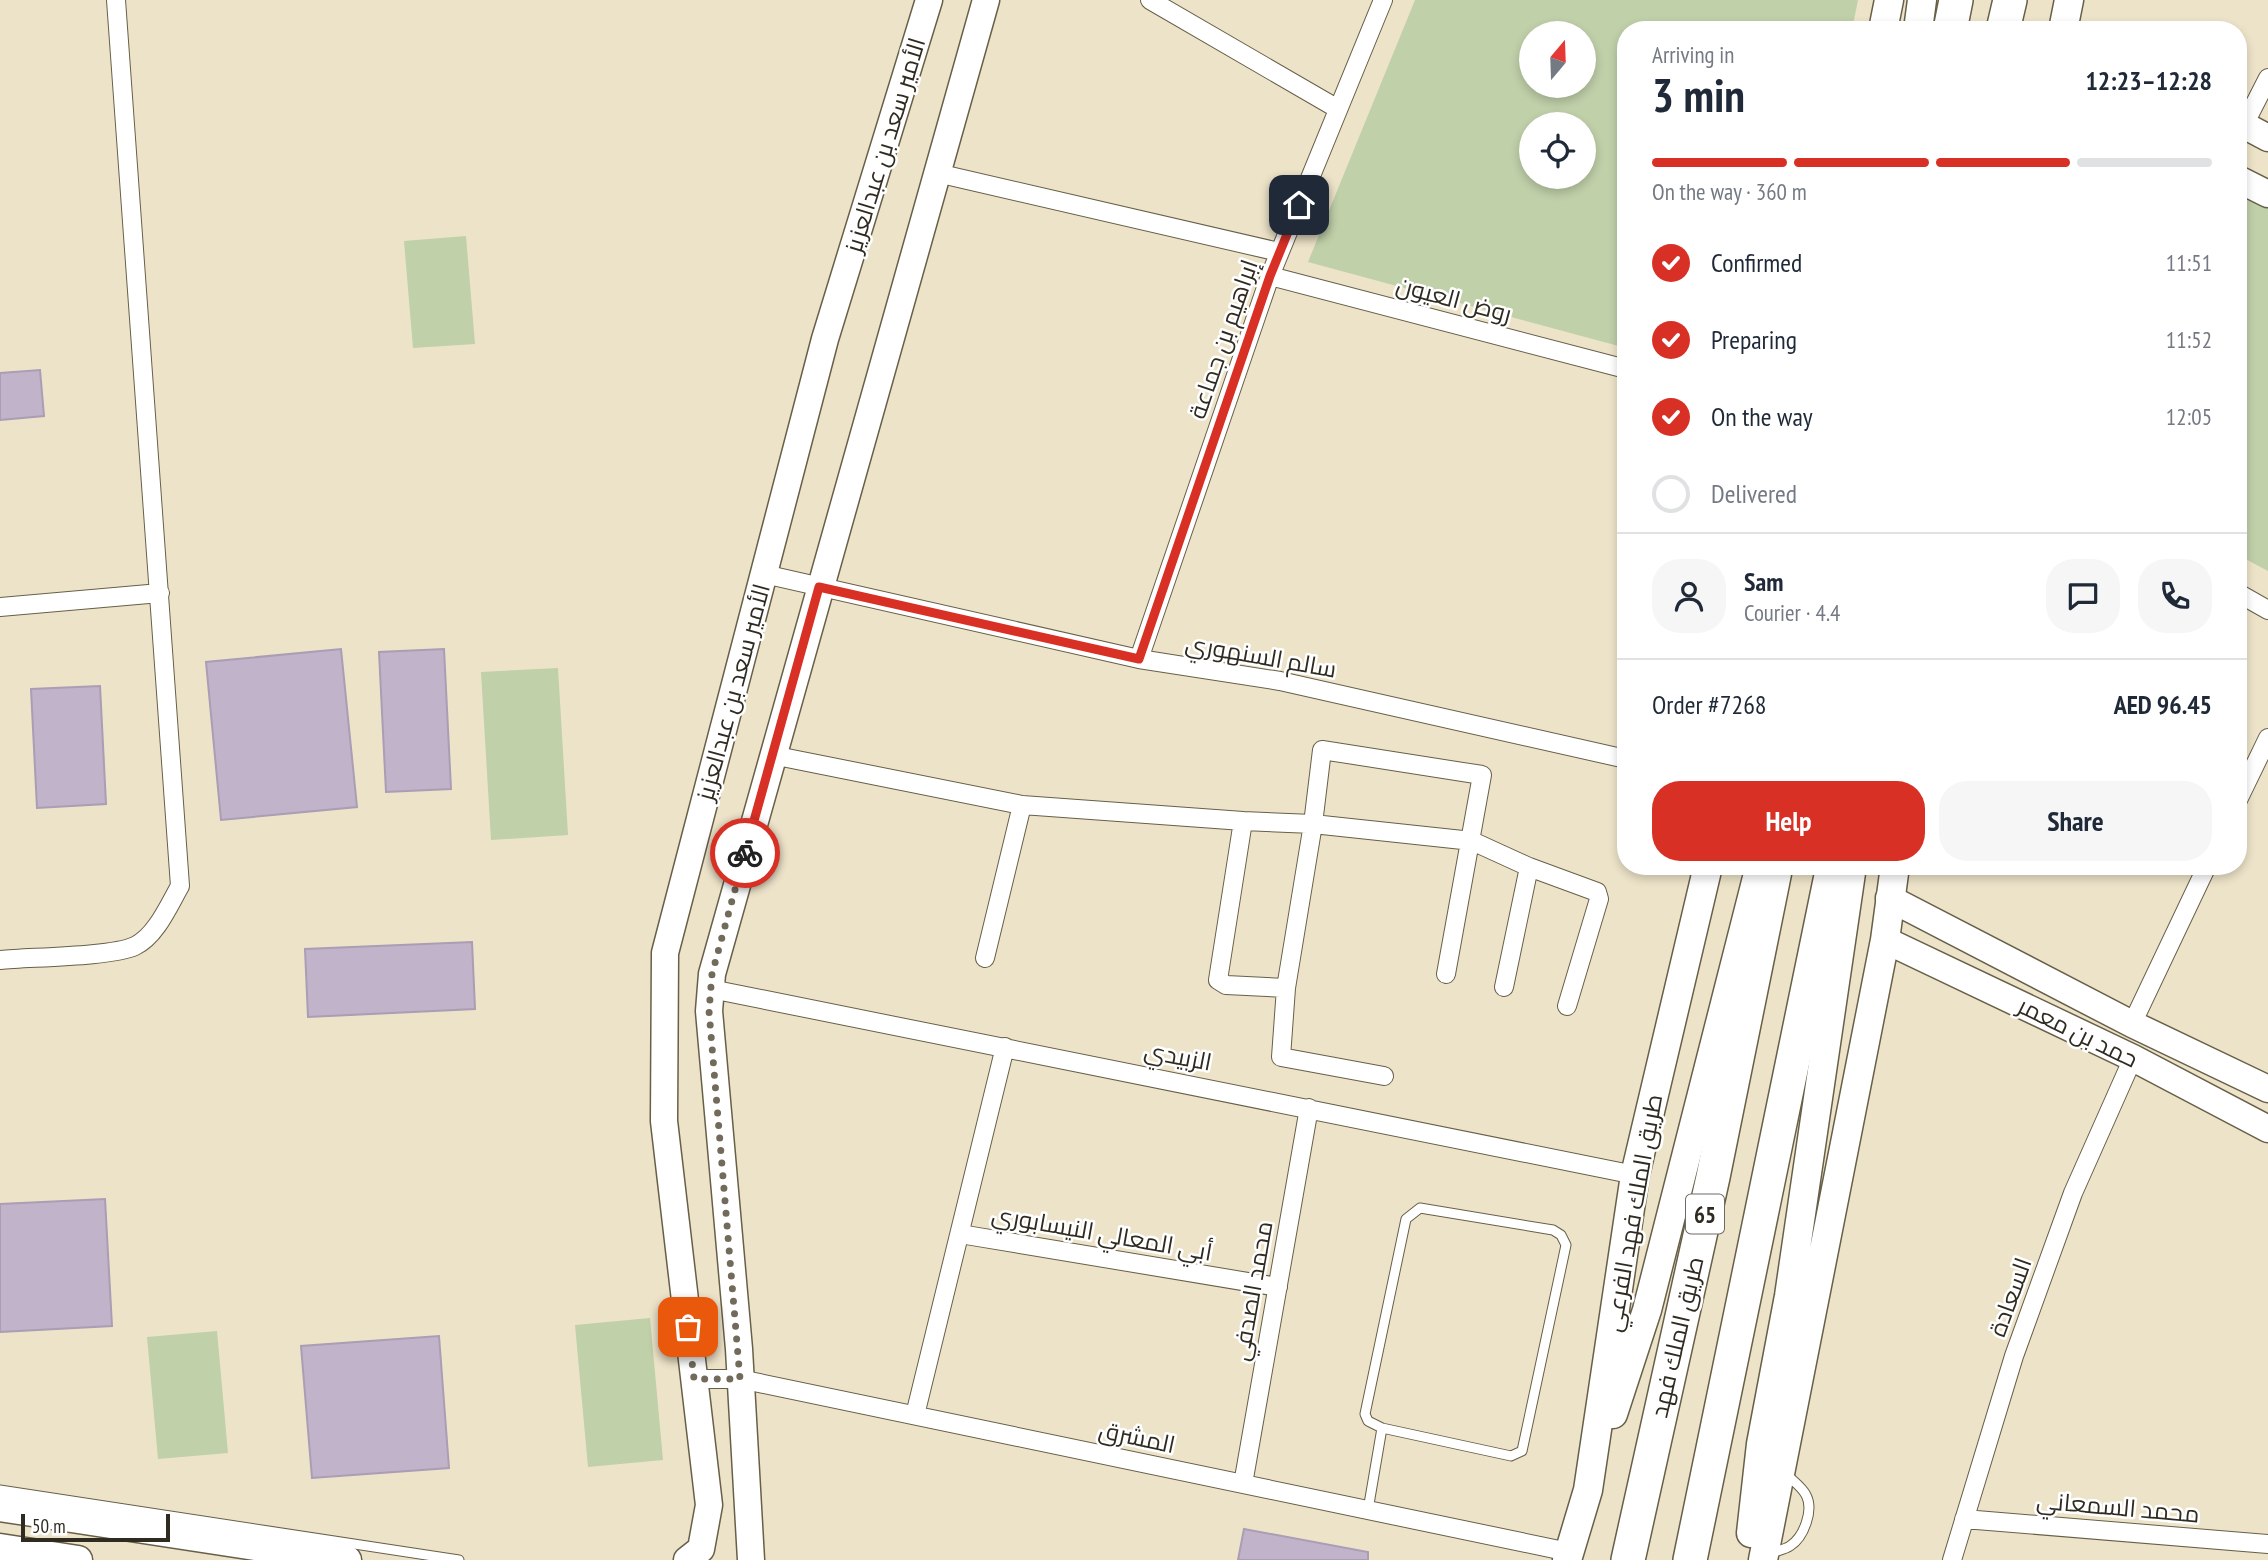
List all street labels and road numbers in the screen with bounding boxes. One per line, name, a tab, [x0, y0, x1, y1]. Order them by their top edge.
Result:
street label: الأمير سعد بن عبدالعزيز	[837, 34, 932, 258]
street label: إبراهيم بن جماعة	[1181, 255, 1266, 423]
street label: روض العيون	[1393, 269, 1515, 329]
street label: الأمير سعد بن عبدالعزيز	[689, 580, 777, 806]
street label: سالم السنهوري	[1183, 627, 1339, 687]
street label: حمد بن معمر	[2011, 989, 2143, 1074]
street label: الزبيدي	[1141, 1034, 1214, 1081]
street label: طريق الملك فهد الفرعي	[1597, 1092, 1673, 1335]
road number: 65	[1686, 1194, 1724, 1233]
street label: أبي المعالي النيسابوري	[989, 1198, 1215, 1272]
street label: محمد الصدفي	[1224, 1219, 1283, 1364]
street label: طريق الملك فهد	[1643, 1253, 1711, 1421]
street label: السعادة	[1981, 1253, 2039, 1341]
street label: المشرق	[1096, 1414, 1178, 1460]
street label: محمد السمعاني	[2035, 1484, 2201, 1534]

